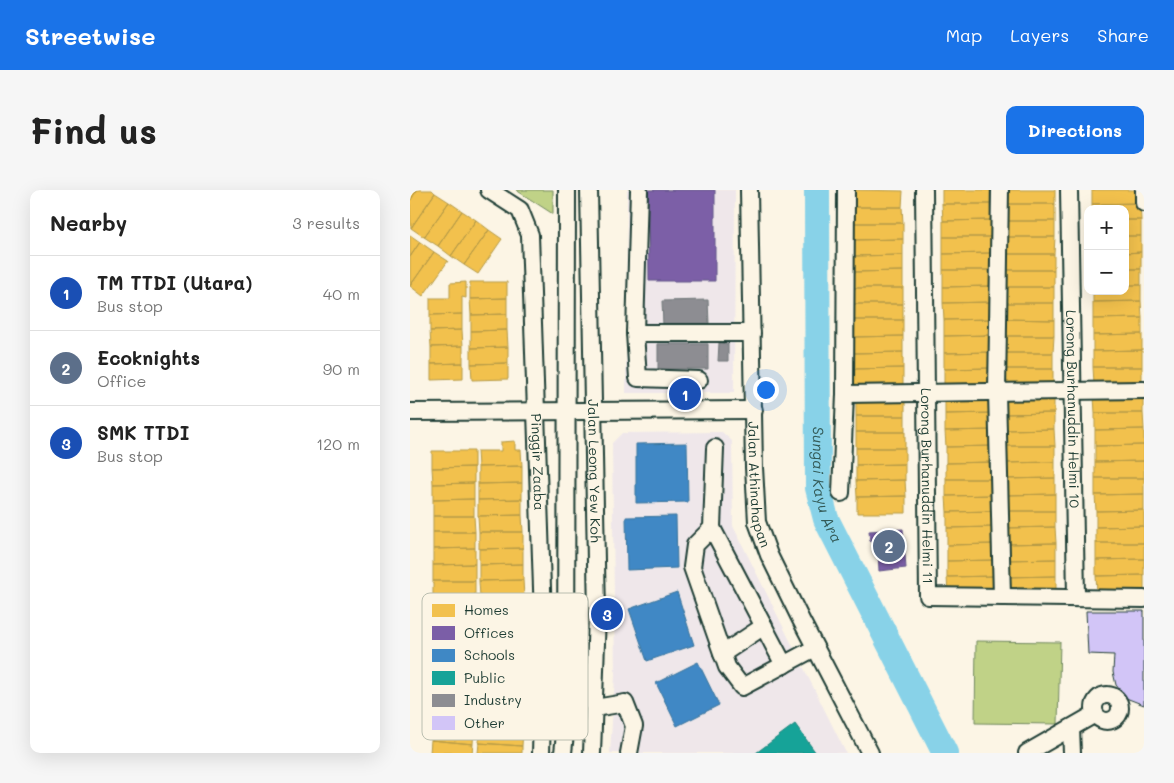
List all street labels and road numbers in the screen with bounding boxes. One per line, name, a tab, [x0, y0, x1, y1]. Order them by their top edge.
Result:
street label: Lorong Burhanuddin Helmi 10	[1062, 310, 1084, 509]
street label: Lorong Burhanuddin Helmi 11	[917, 388, 938, 584]
street label: Jalan Leong Yew Koh	[584, 399, 606, 543]
street label: Pinggir Zaaba	[527, 413, 549, 511]
street label: Jalan Athinahapan	[744, 421, 775, 550]

